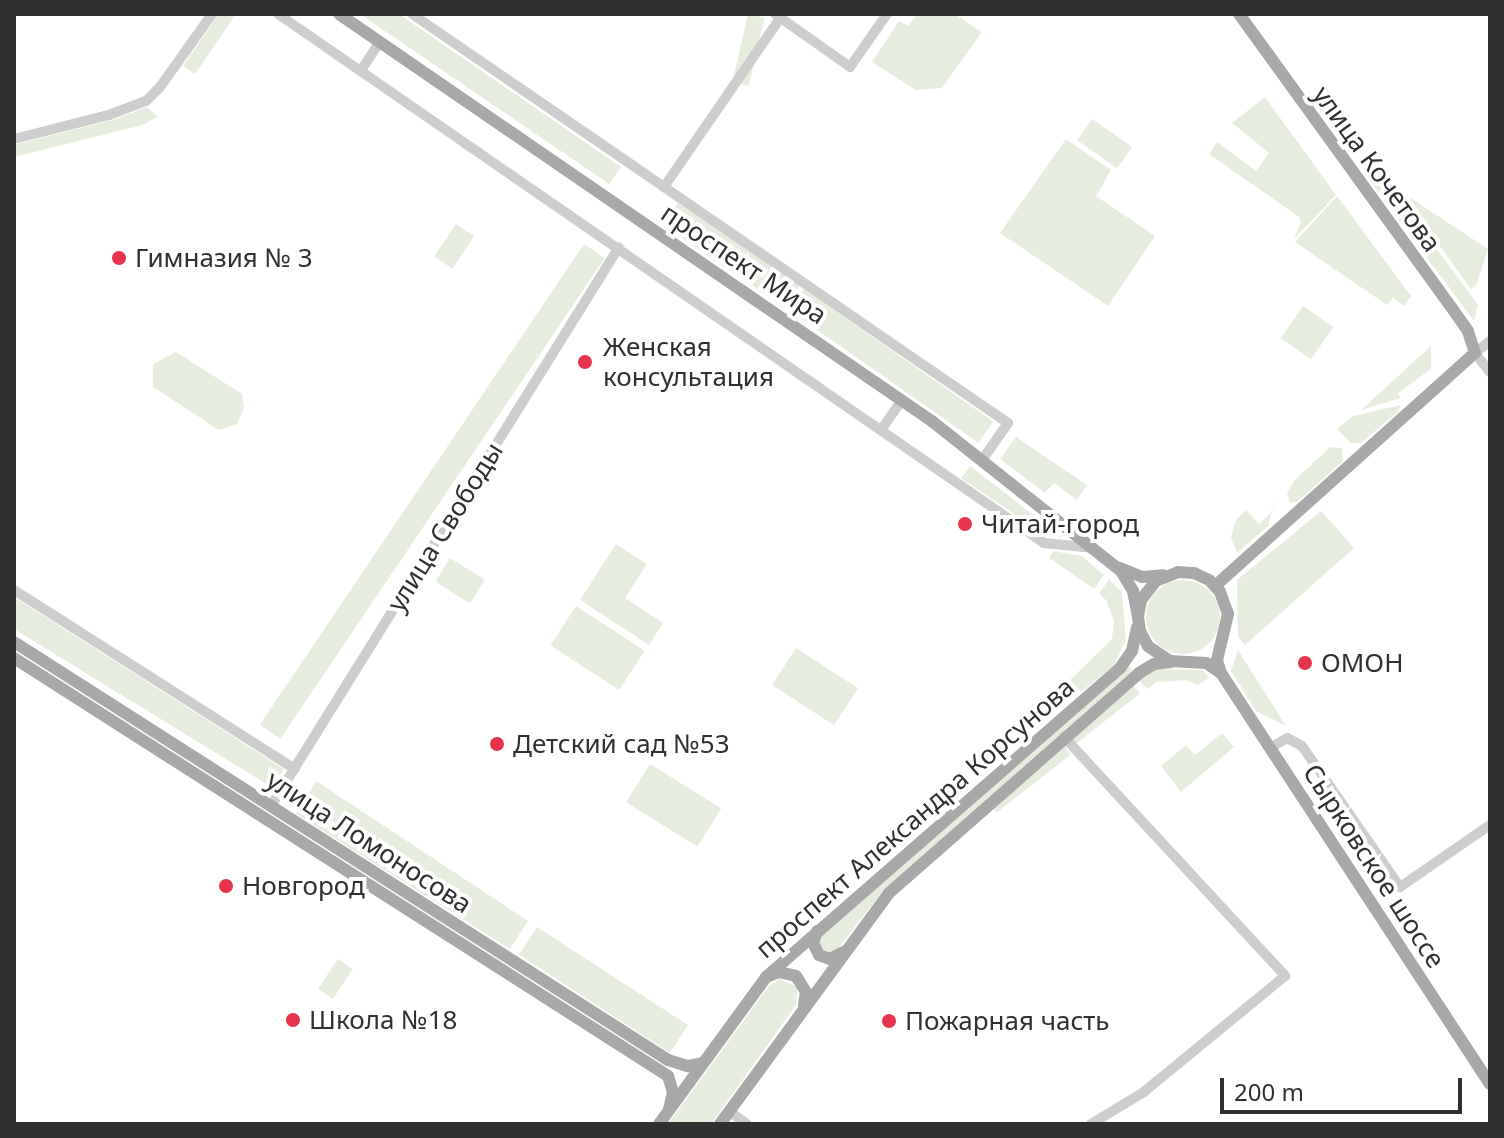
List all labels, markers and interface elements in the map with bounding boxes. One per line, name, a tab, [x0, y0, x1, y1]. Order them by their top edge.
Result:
street label: улица Кочетова	[1306, 80, 1448, 258]
street label: проспект Мира	[655, 197, 833, 331]
place label: Гимназия № 3	[135, 242, 313, 274]
marker: Гимназия № 3	[110, 249, 128, 267]
place label: Женская консультация	[603, 331, 774, 392]
marker: Женская консультация	[574, 351, 596, 373]
street label: улица Свободы	[381, 437, 509, 617]
place label: Читай-город	[981, 508, 1139, 540]
marker: Читай-город	[956, 515, 974, 533]
place label: ОМОН	[1321, 647, 1403, 679]
marker: ОМОН	[1296, 654, 1314, 672]
street label: проспект Александра Корсунова	[749, 671, 1081, 965]
place label: Детский сад №53	[513, 728, 730, 760]
marker: Детский сад №53	[488, 735, 506, 753]
street label: Сырковское шоссе	[1297, 758, 1451, 974]
street label: улица Ломоносова	[261, 764, 477, 920]
place label: Новгород	[242, 870, 365, 902]
marker: Новгород	[217, 877, 235, 895]
place label: Школа №18	[309, 1004, 457, 1036]
place label: Пожарная часть	[905, 1005, 1109, 1037]
marker: Школа №18	[284, 1011, 302, 1029]
marker: Пожарная часть	[880, 1012, 898, 1030]
scale bar	[1224, 1062, 1466, 1112]
text: 200 m	[1234, 1075, 1304, 1108]

